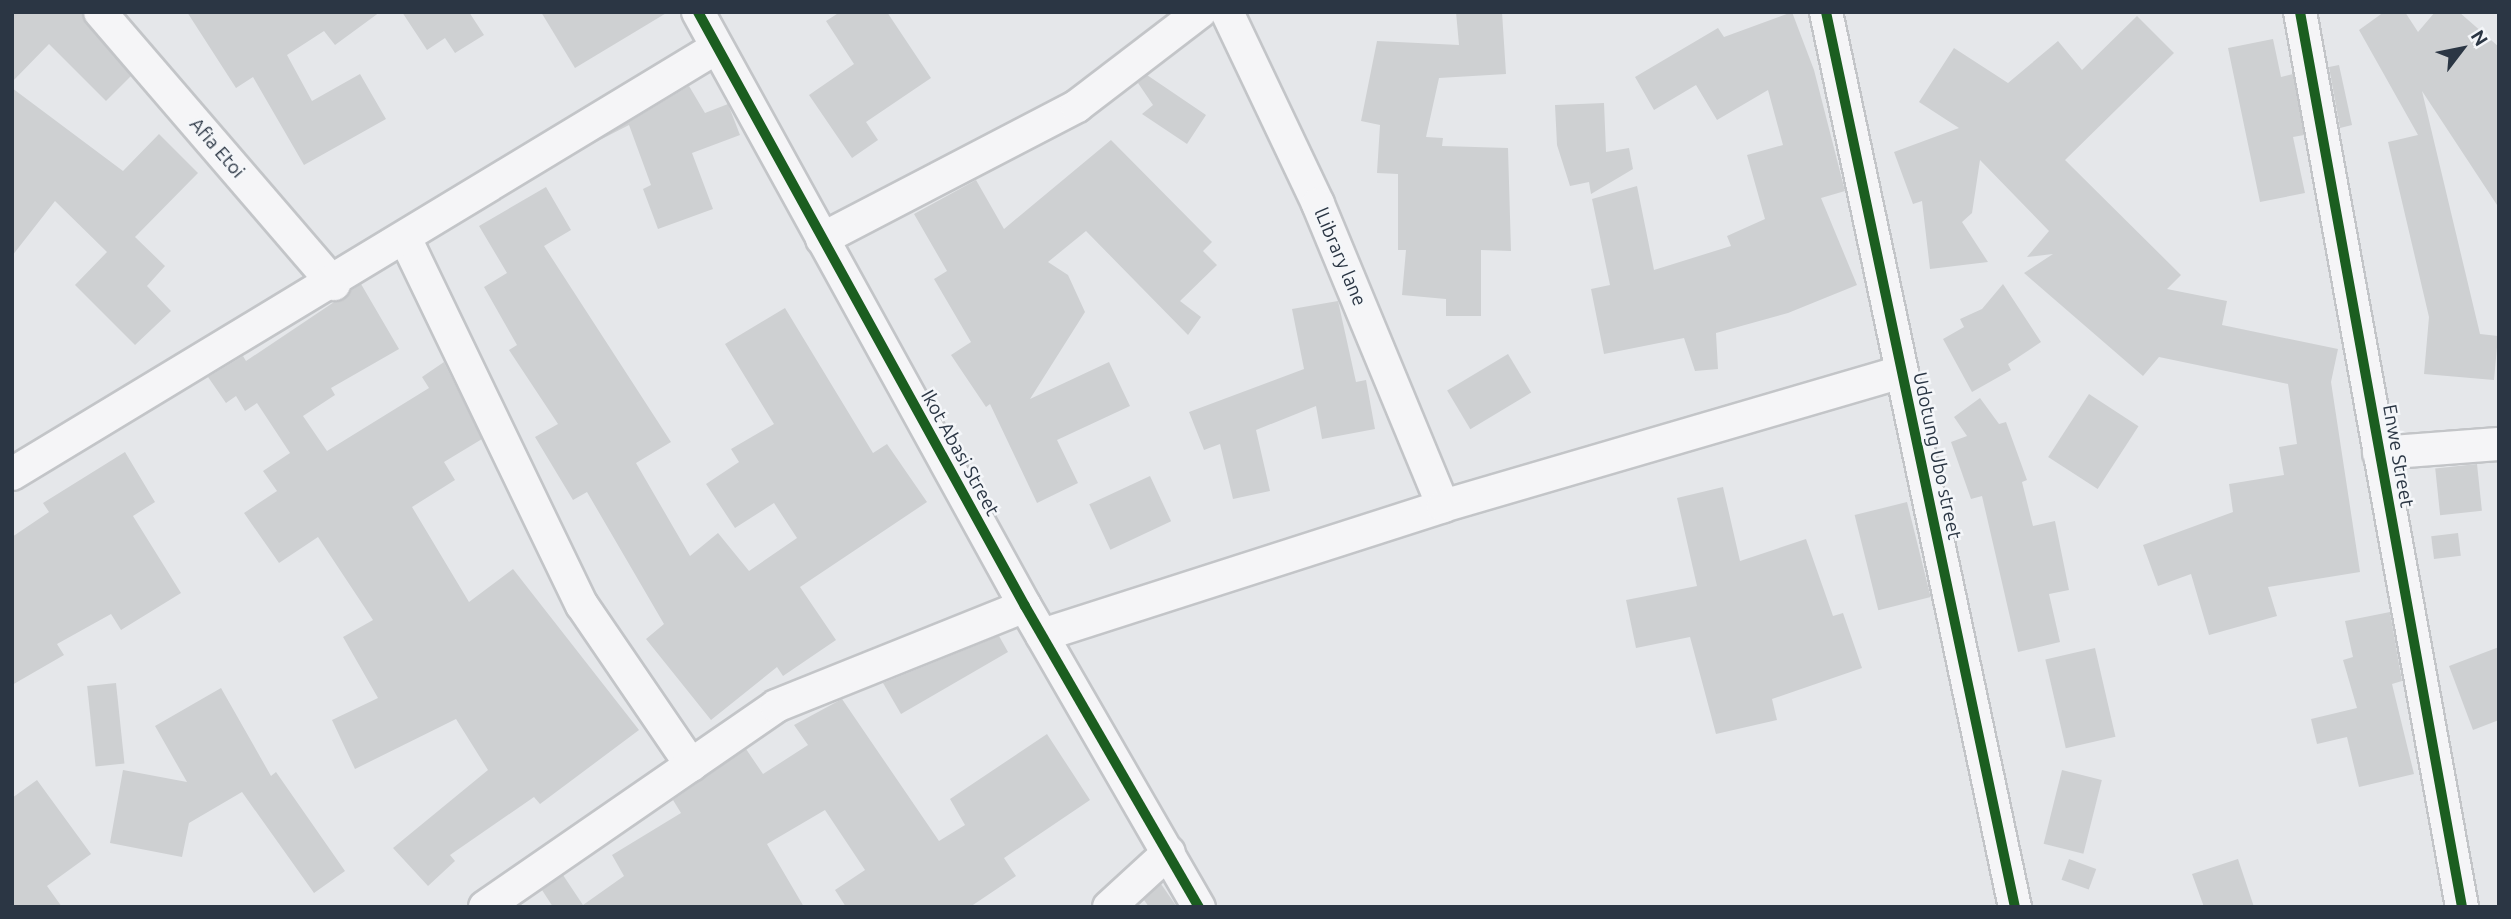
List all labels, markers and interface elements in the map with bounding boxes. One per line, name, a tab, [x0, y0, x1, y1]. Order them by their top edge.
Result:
north arrow	[2427, 14, 2497, 84]
text: N	[2467, 26, 2493, 50]
street label: Afia Etoi	[185, 113, 249, 183]
street label: lLibrary lane	[1309, 204, 1371, 310]
street label: Udotung Ubo street	[1908, 370, 1966, 542]
street label: Ikot Abasi Street	[916, 386, 1004, 520]
street label: Enwe Street	[2378, 403, 2418, 509]

